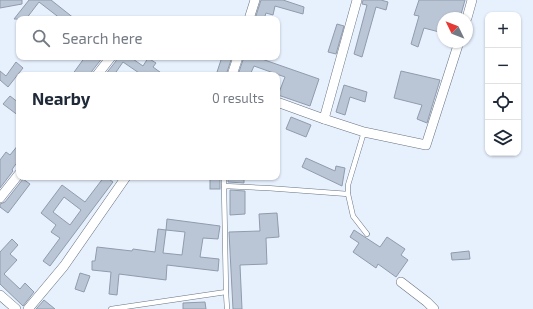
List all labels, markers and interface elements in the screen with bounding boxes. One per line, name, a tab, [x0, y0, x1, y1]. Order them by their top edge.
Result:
north arrow	[437, 12, 473, 48]
map controls	[485, 12, 521, 156]
button: +	[485, 12, 521, 48]
search box	[16, 16, 280, 60]
icon: search	[30, 27, 52, 49]
text: Search here	[62, 29, 143, 47]
button: −	[485, 48, 521, 84]
button: locate	[485, 84, 521, 120]
text: Nearby	[32, 88, 90, 108]
text: 0 results	[212, 90, 264, 106]
button: layers	[485, 120, 521, 156]

